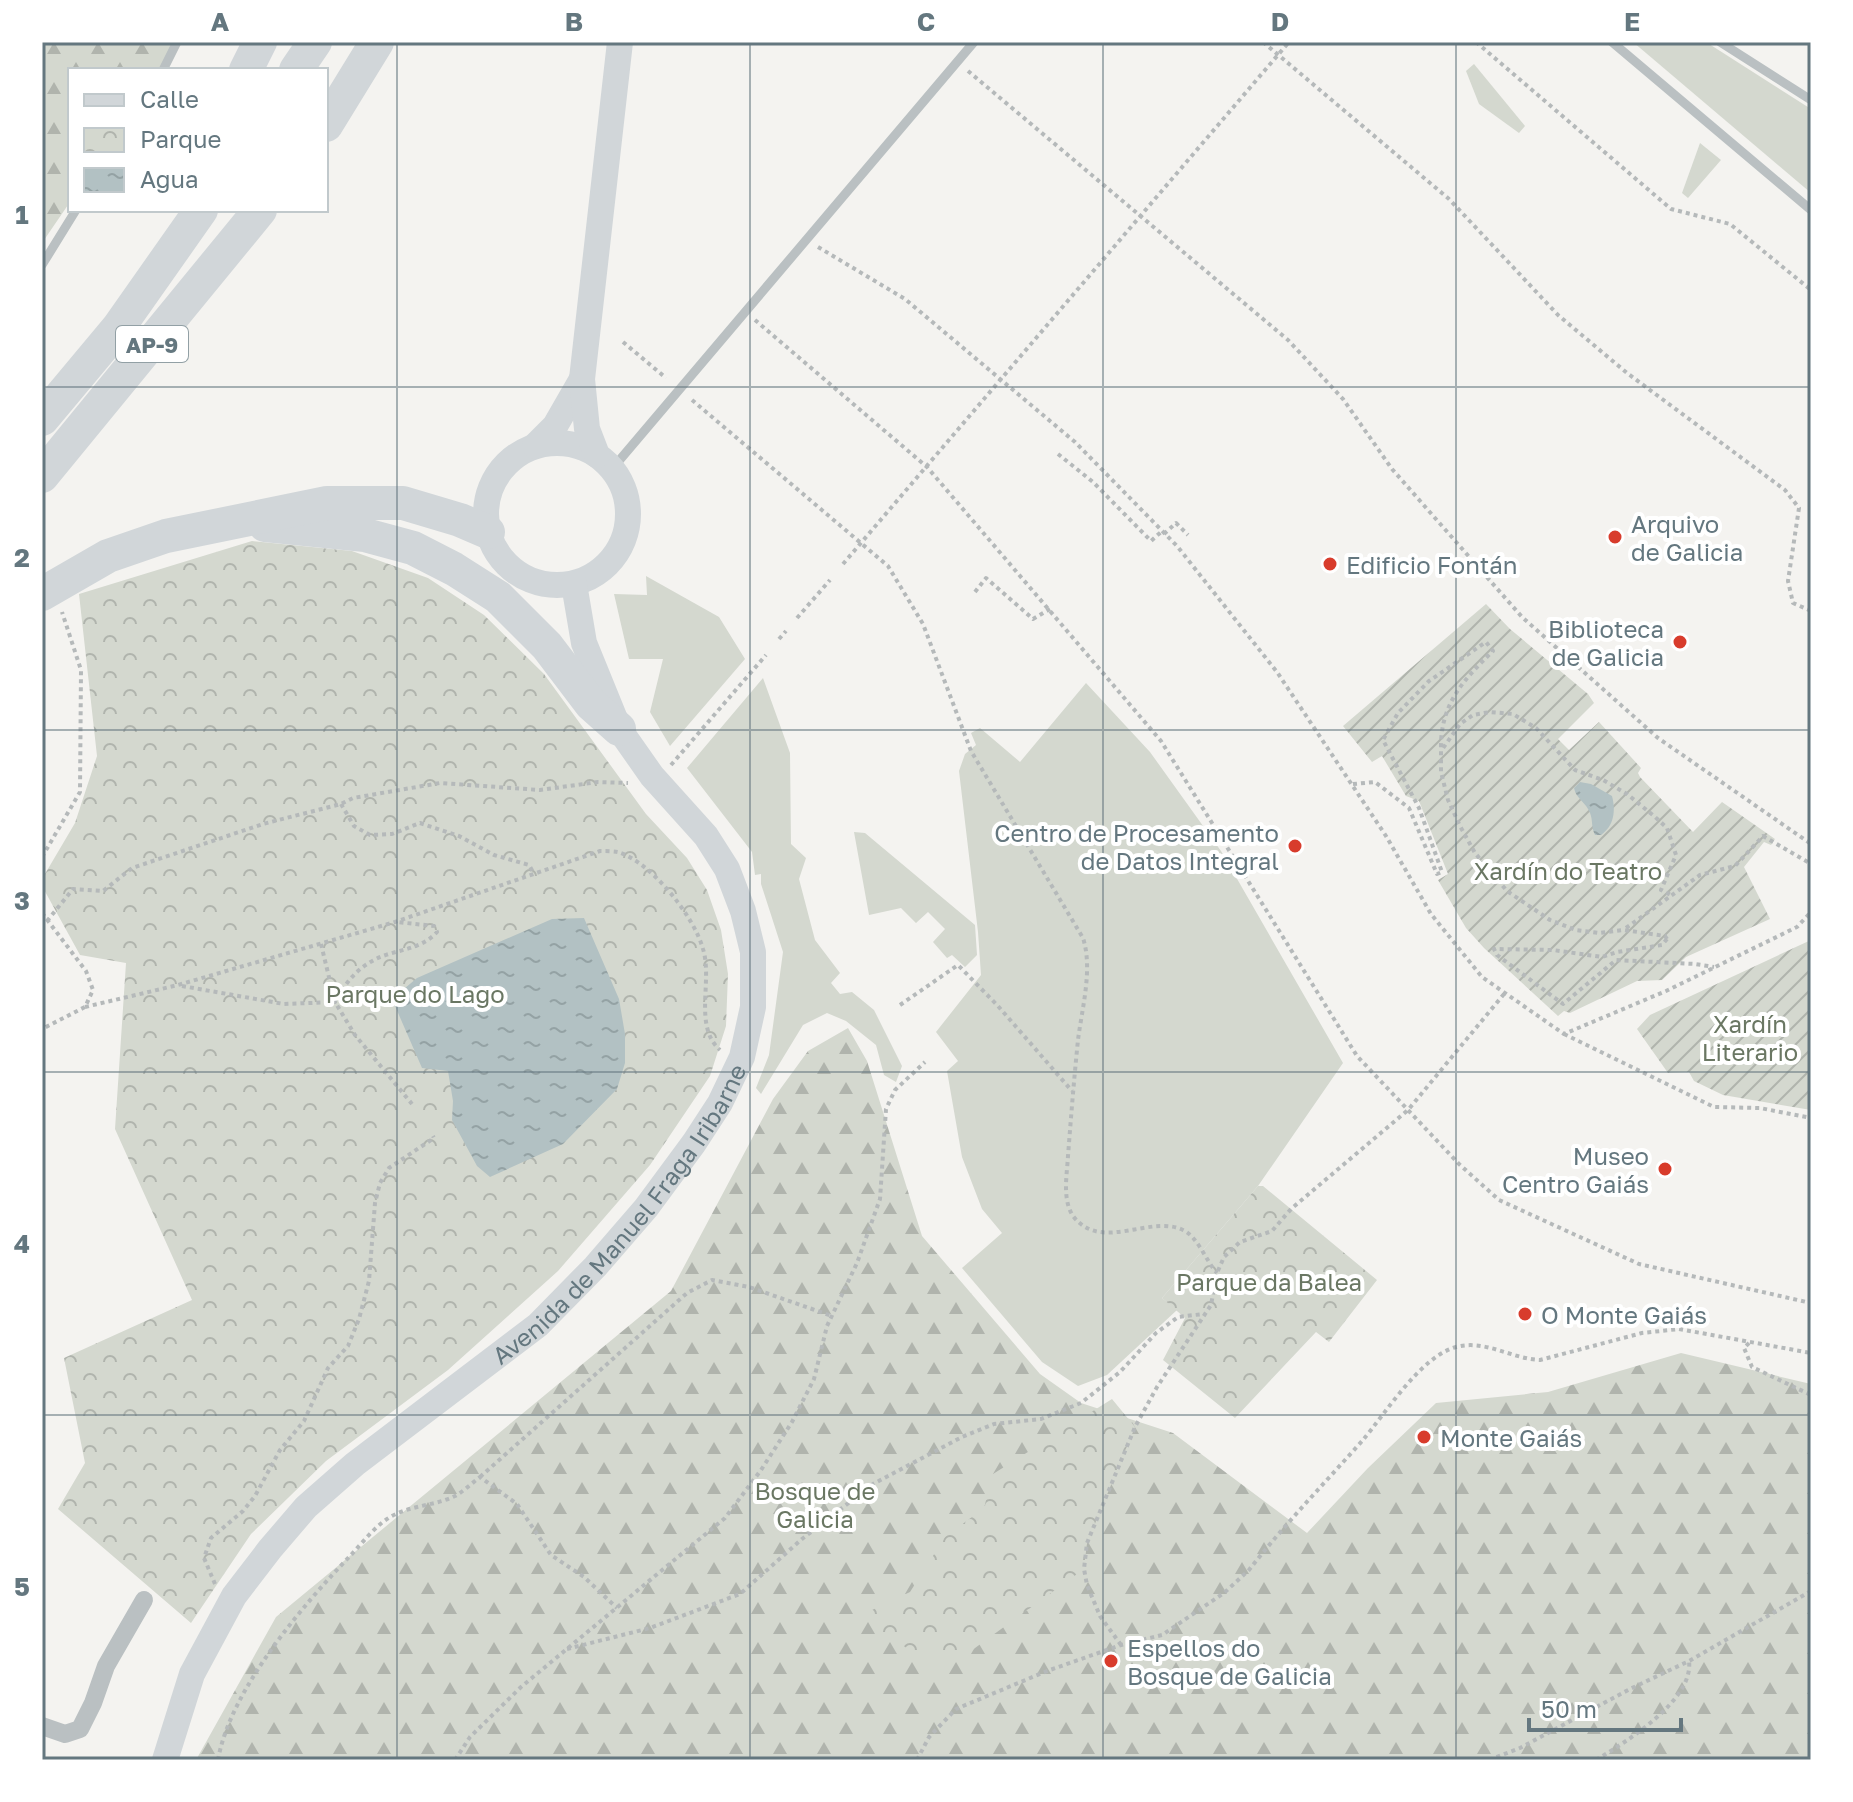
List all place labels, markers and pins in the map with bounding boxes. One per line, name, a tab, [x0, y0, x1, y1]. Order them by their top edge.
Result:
place label: Arquivo de Galicia	[1631, 509, 1743, 566]
marker: Arquivo de Galicia	[1606, 528, 1624, 546]
place label: Edificio Fontán	[1346, 550, 1518, 579]
marker: Edificio Fontán	[1321, 555, 1339, 573]
place label: Biblioteca de Galicia	[1548, 614, 1664, 671]
marker: Biblioteca de Galicia	[1671, 633, 1689, 651]
place label: Centro de Procesamento de Datos Integral	[994, 818, 1279, 875]
marker: Centro de Procesamento de Datos Integral	[1286, 837, 1304, 855]
place label: Museo Centro Gaiás	[1502, 1141, 1649, 1198]
marker: Museo Centro Gaiás	[1656, 1160, 1674, 1178]
place label: O Monte Gaiás	[1541, 1300, 1707, 1329]
marker: O Monte Gaiás	[1516, 1305, 1534, 1323]
place label: Monte Gaiás	[1440, 1423, 1582, 1452]
marker: Monte Gaiás	[1415, 1428, 1433, 1446]
place label: Espellos do Bosque de Galicia	[1127, 1633, 1332, 1690]
marker: Espellos do Bosque de Galicia	[1102, 1652, 1120, 1670]

